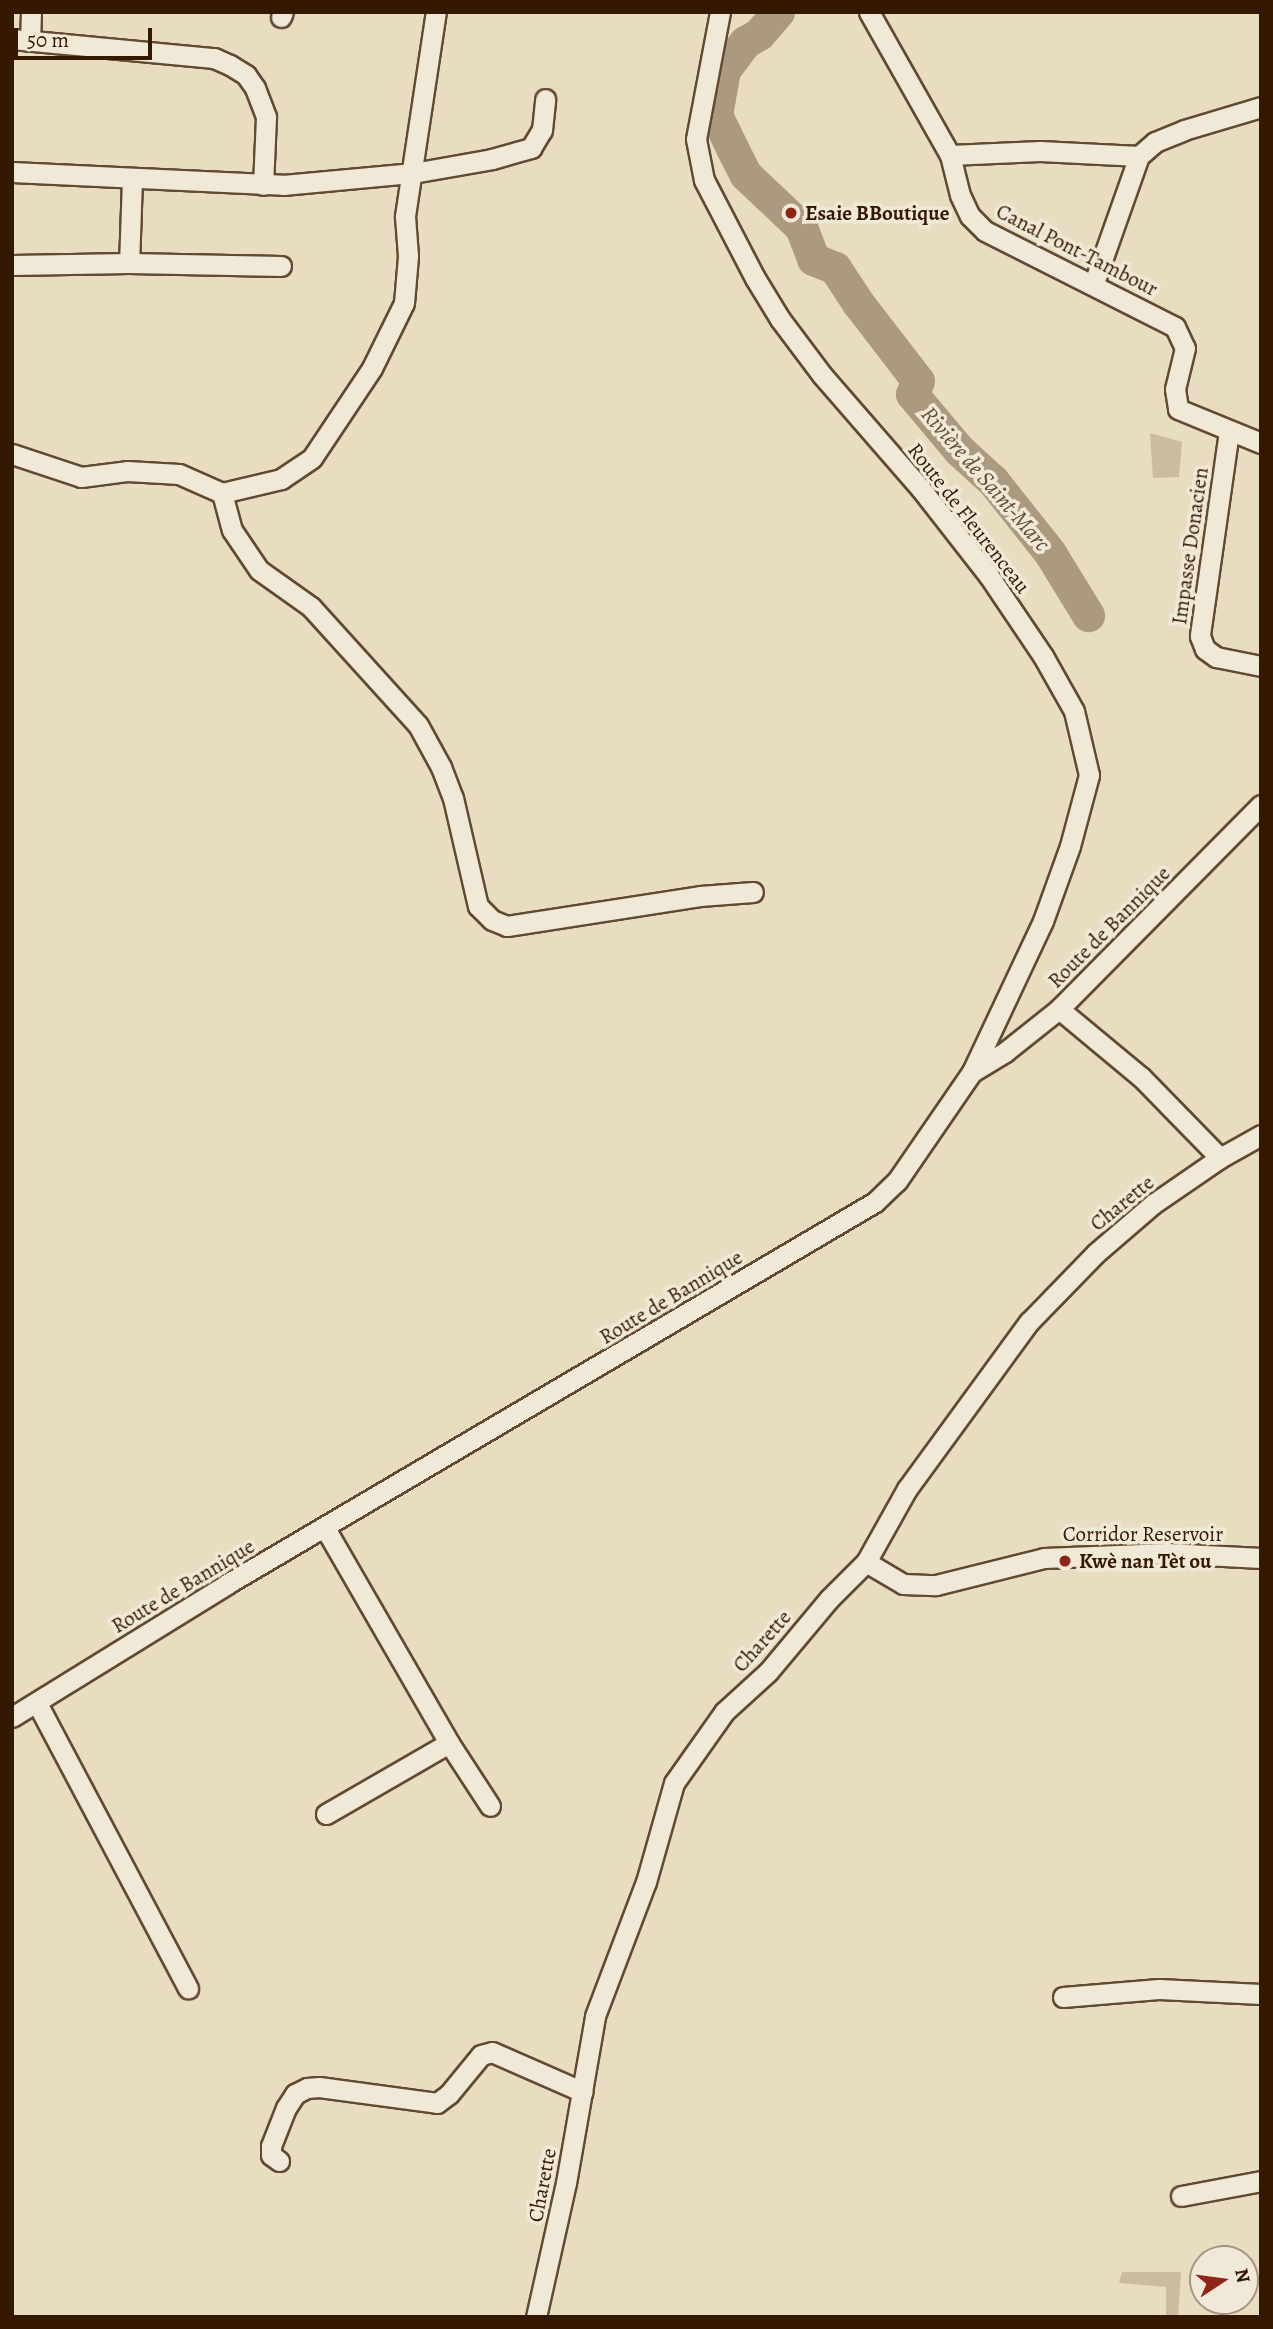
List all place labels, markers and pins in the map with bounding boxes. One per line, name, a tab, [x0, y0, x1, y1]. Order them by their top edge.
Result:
place label: Esaie BBoutique	[805, 200, 949, 226]
marker: Esaie BBoutique	[783, 205, 799, 221]
place label: Kwè nan Tèt ou	[1079, 1548, 1212, 1574]
marker: Kwè nan Tèt ou	[1057, 1553, 1073, 1569]

